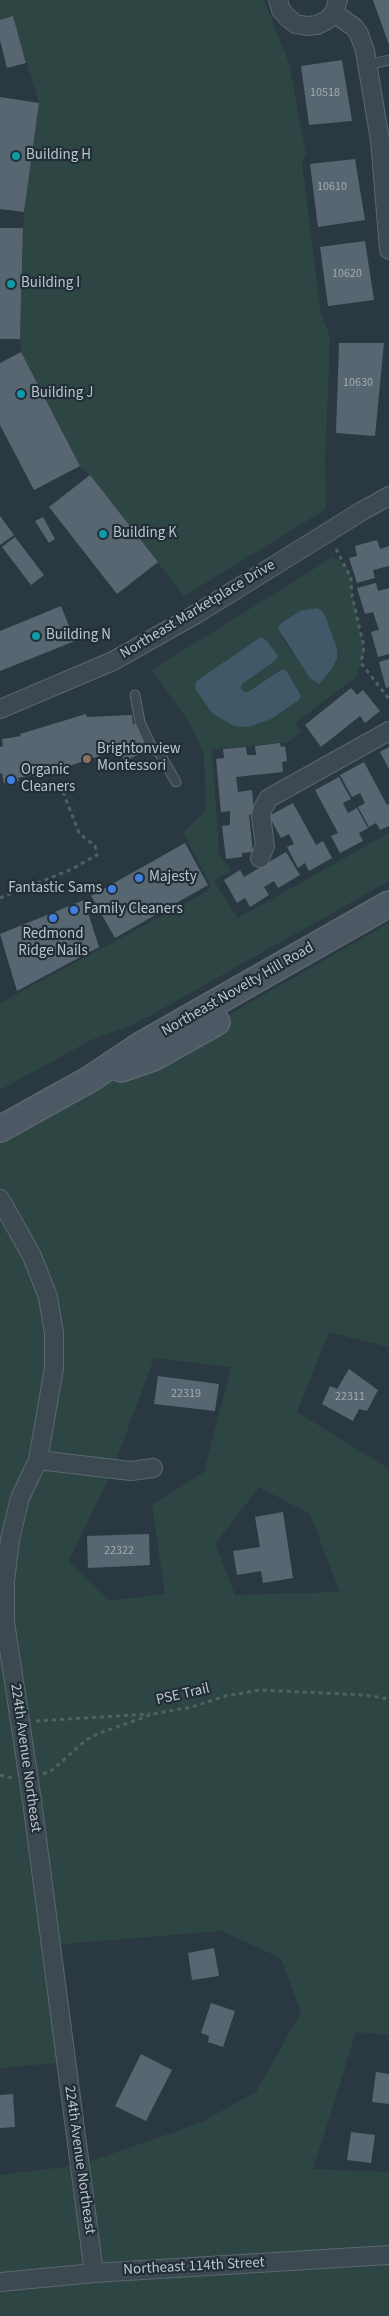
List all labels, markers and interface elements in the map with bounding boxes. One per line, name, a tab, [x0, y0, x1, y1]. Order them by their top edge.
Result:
house number: 10518	[310, 86, 340, 100]
place label: Building H	[26, 147, 91, 165]
marker: Building H	[10, 150, 22, 162]
house number: 10610	[317, 180, 347, 194]
house number: 10620	[332, 267, 362, 281]
place label: Building I	[21, 275, 80, 293]
marker: Building I	[5, 278, 17, 290]
house number: 10630	[343, 376, 373, 390]
place label: Building J	[31, 385, 93, 403]
marker: Building J	[15, 388, 27, 400]
place label: Building K	[113, 525, 177, 543]
marker: Building K	[97, 528, 109, 540]
street label: Northeast Marketplace Drive	[117, 557, 279, 663]
place label: Building N	[46, 627, 111, 645]
marker: Building N	[30, 630, 42, 642]
place label: Brightonview Montessori	[97, 741, 181, 776]
marker: Brightonview Montessori	[81, 753, 93, 765]
place label: Organic Cleaners	[21, 762, 75, 797]
marker: Organic Cleaners	[5, 774, 17, 786]
place label: Majesty	[149, 869, 197, 887]
marker: Majesty	[133, 872, 145, 884]
place label: Fantastic Sams	[8, 880, 102, 898]
marker: Fantastic Sams	[106, 883, 118, 895]
place label: Family Cleaners	[84, 901, 183, 919]
marker: Family Cleaners	[68, 904, 80, 916]
marker: Redmond Ridge Nails	[47, 912, 59, 924]
place label: Redmond Ridge Nails	[18, 926, 88, 961]
street label: Northeast Novelty Hill Road	[159, 939, 317, 1041]
house number: 22319	[171, 1387, 201, 1401]
house number: 22311	[335, 1390, 365, 1404]
house number: 22322	[104, 1544, 134, 1558]
street label: PSE Trail	[154, 1680, 212, 1710]
street label: 224th Avenue Northeast	[6, 1683, 44, 1833]
street label: 224th Avenue Northeast	[60, 2085, 98, 2235]
street label: Northeast 114th Street	[123, 2254, 265, 2280]

